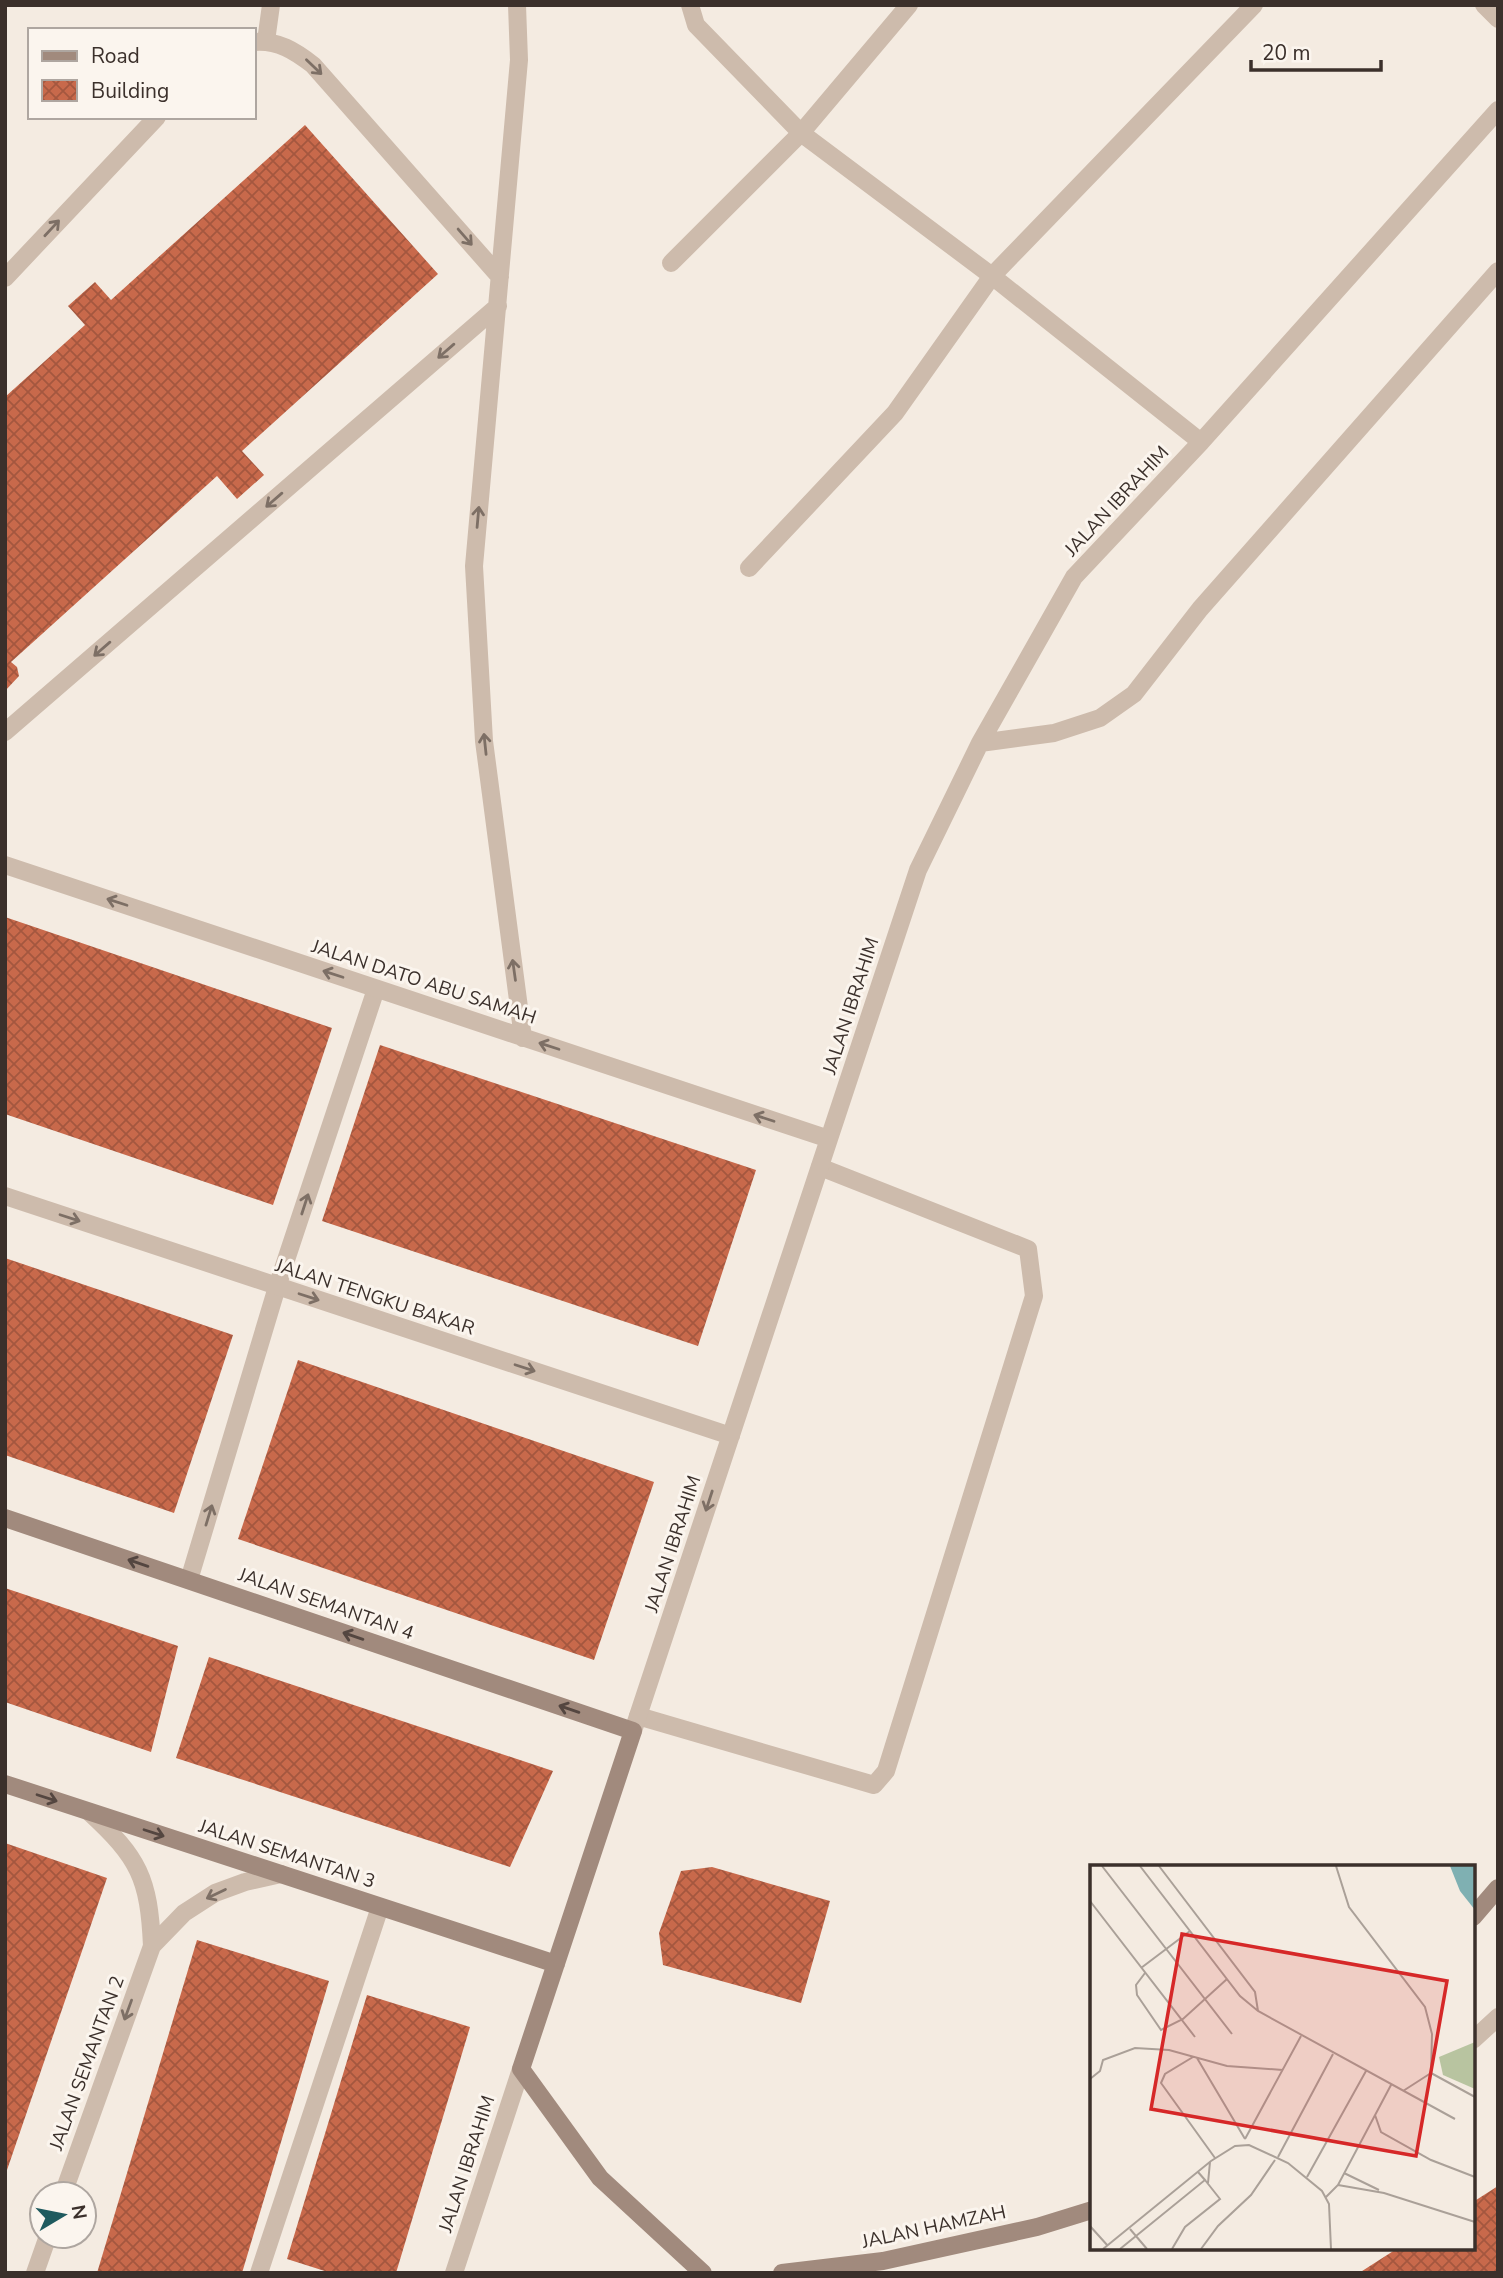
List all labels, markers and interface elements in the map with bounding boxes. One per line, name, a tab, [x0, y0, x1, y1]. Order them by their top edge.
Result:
legend	[28, 28, 256, 119]
scale bar	[1251, 28, 1380, 72]
text: 20 m	[1262, 39, 1311, 67]
text: Road	[91, 42, 140, 70]
one-way arrow	[305, 59, 322, 76]
text: Building	[91, 77, 169, 105]
one-way arrow	[44, 220, 61, 237]
one-way arrow	[457, 228, 473, 246]
one-way arrow	[437, 343, 455, 359]
street label: JALAN IBRAHIM	[1058, 440, 1175, 563]
one-way arrow	[265, 492, 283, 508]
one-way arrow	[472, 507, 485, 529]
one-way arrow	[93, 641, 111, 657]
one-way arrow	[478, 734, 491, 756]
one-way arrow	[106, 895, 128, 908]
street label: JALAN DATO ABU SAMAH	[308, 933, 540, 1031]
street label: JALAN IBRAHIM	[816, 934, 885, 1079]
one-way arrow	[508, 959, 521, 982]
one-way arrow	[322, 967, 344, 979]
one-way arrow	[538, 1039, 560, 1051]
one-way arrow	[754, 1111, 776, 1123]
one-way arrow	[299, 1193, 312, 1215]
one-way arrow	[59, 1212, 81, 1225]
street label: JALAN TENGKU BAKAR	[271, 1252, 478, 1342]
one-way arrow	[298, 1292, 320, 1304]
one-way arrow	[514, 1363, 536, 1376]
street label: JALAN IBRAHIM	[638, 1472, 707, 1617]
one-way arrow	[702, 1490, 715, 1512]
one-way arrow	[204, 1504, 217, 1526]
one-way arrow	[127, 1556, 149, 1568]
street label: JALAN SEMANTAN 4	[234, 1561, 417, 1646]
one-way arrow	[343, 1629, 365, 1641]
one-way arrow	[558, 1702, 580, 1714]
one-way arrow	[36, 1793, 58, 1805]
street label: JALAN SEMANTAN 3	[195, 1813, 378, 1895]
one-way arrow	[143, 1827, 165, 1840]
inset map	[1090, 1865, 1475, 2250]
one-way arrow	[206, 1888, 227, 1901]
street label: JALAN SEMANTAN 2	[43, 1972, 131, 2155]
one-way arrow	[121, 1999, 133, 2021]
street label: JALAN IBRAHIM	[432, 2092, 501, 2237]
north arrow	[28, 2180, 98, 2250]
street label: JALAN HAMZAH	[859, 2199, 1008, 2255]
text: N	[65, 2203, 93, 2221]

